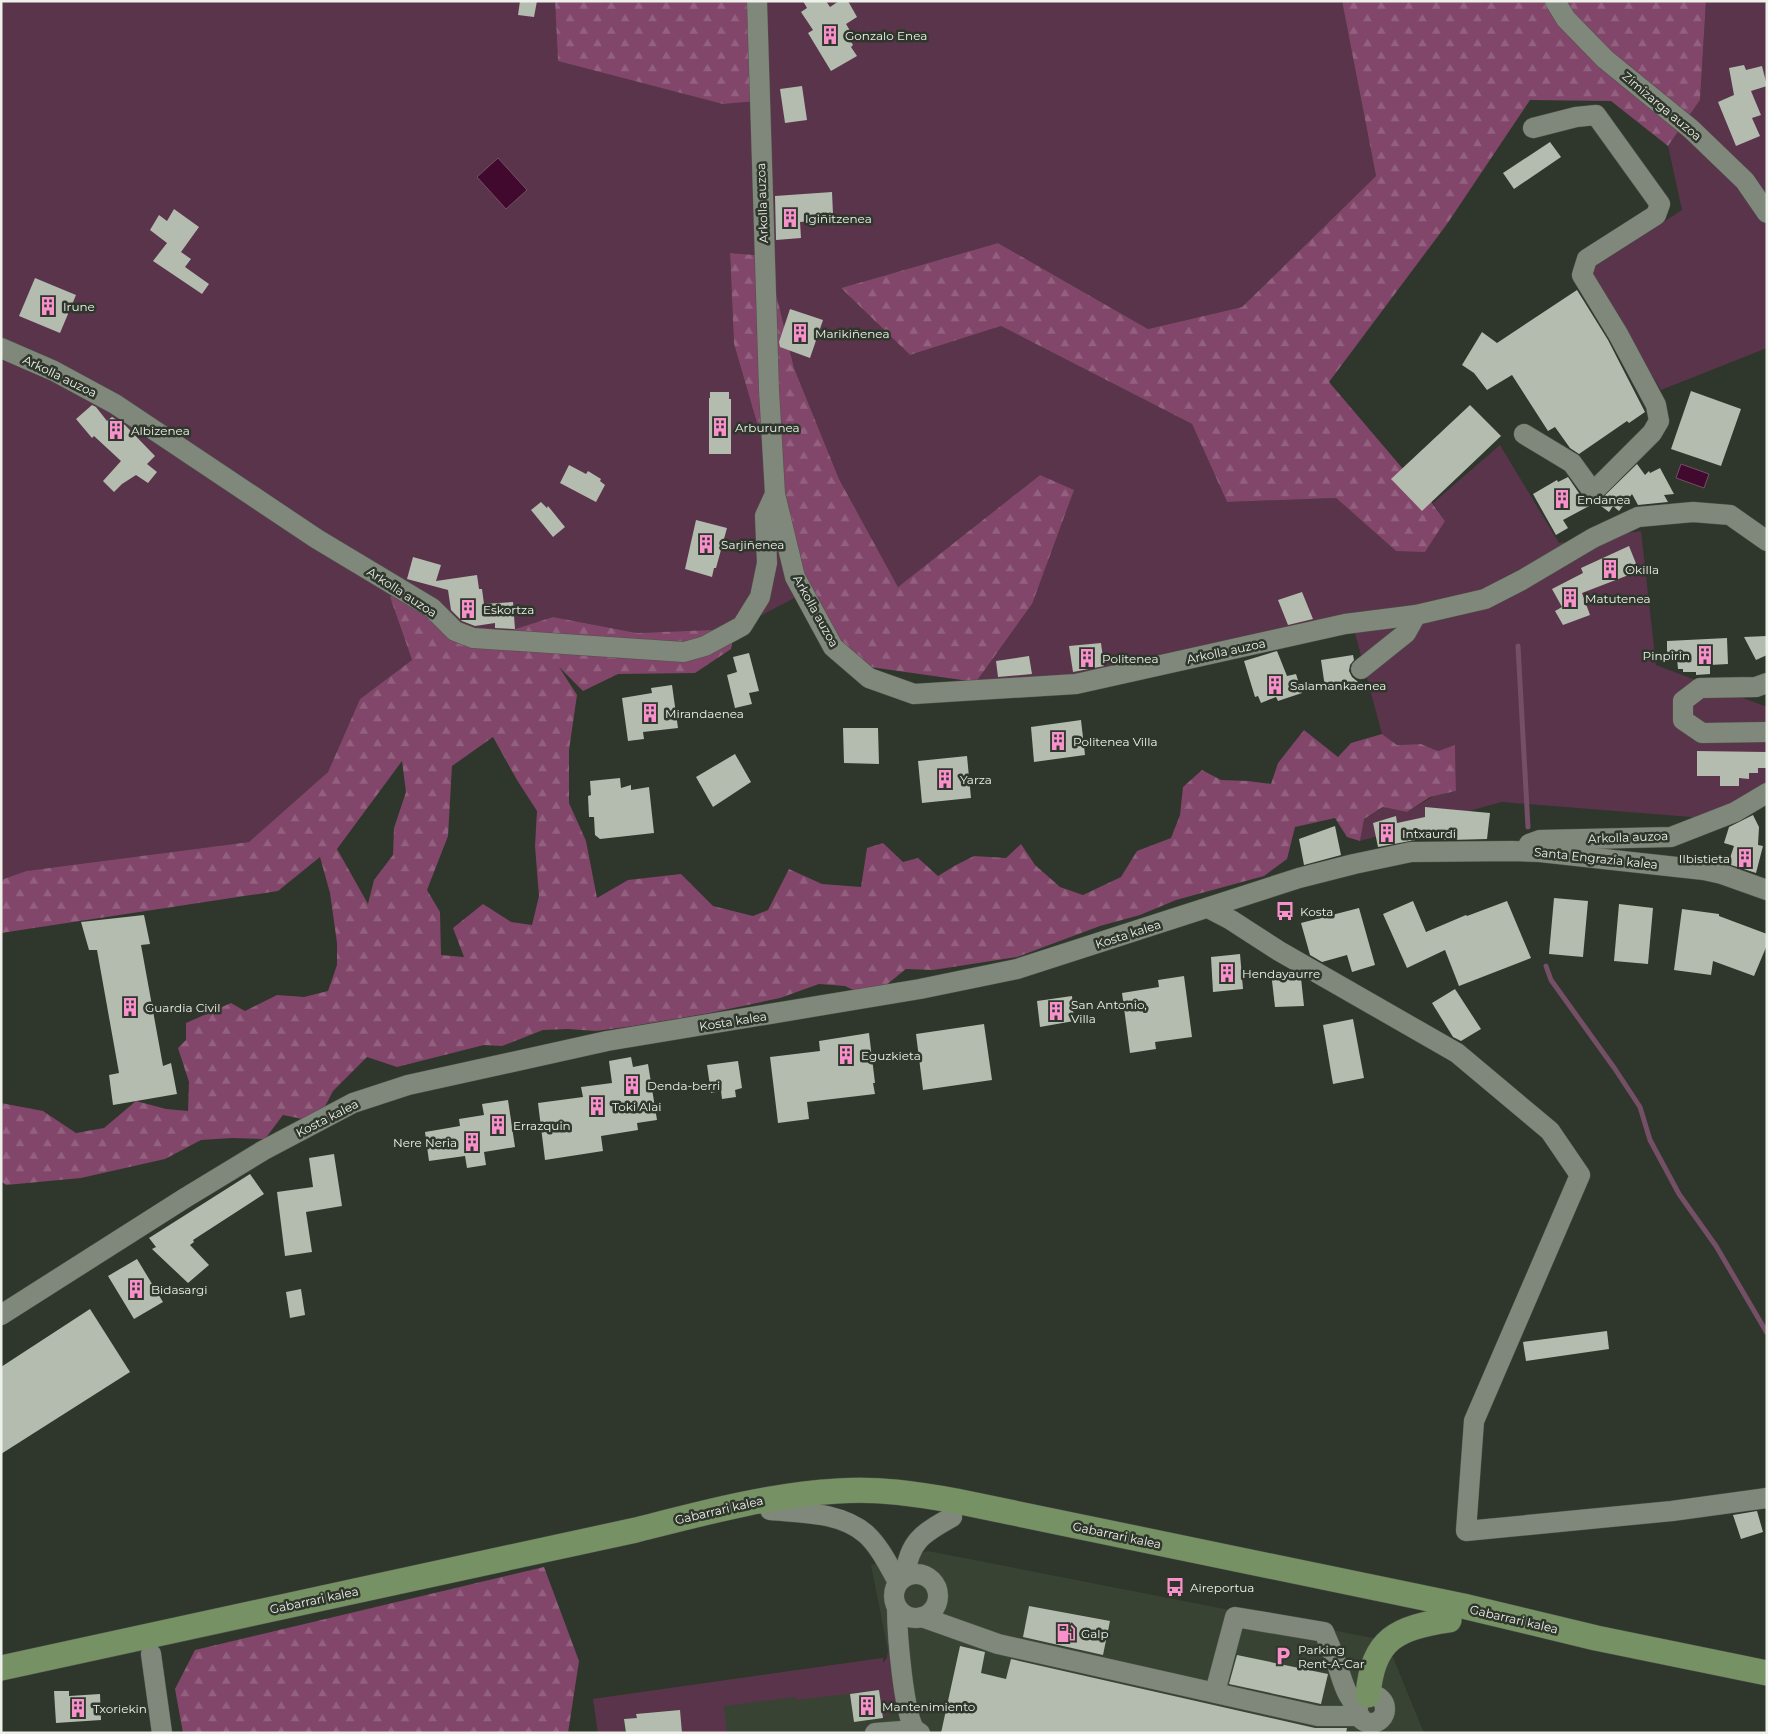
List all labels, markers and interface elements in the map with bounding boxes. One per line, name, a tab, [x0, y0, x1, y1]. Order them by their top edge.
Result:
building icon: Gonzalo Enea	[819, 24, 841, 46]
place label: Gonzalo Enea	[845, 28, 927, 43]
street label: Zimizarga auzoa	[1619, 68, 1705, 144]
street label: Arkolla auzoa	[753, 163, 771, 243]
building icon: Igiñitzenea	[779, 207, 801, 229]
place label: Igiñitzenea	[805, 211, 872, 226]
building icon: Irune	[37, 295, 59, 317]
place label: Irune	[63, 299, 95, 314]
building icon: Marikiñenea	[789, 322, 811, 344]
place label: Marikiñenea	[815, 326, 890, 341]
street label: Arkolla auzoa	[21, 352, 99, 400]
building icon: Arburunea	[709, 416, 731, 438]
building icon: Albizenea	[105, 419, 127, 441]
place label: Arburunea	[735, 420, 800, 435]
place label: Albizenea	[131, 423, 190, 438]
building icon: Endanea	[1551, 488, 1573, 510]
place label: Endanea	[1577, 492, 1631, 507]
building icon: Sarjiñenea	[695, 533, 717, 555]
place label: Sarjiñenea	[721, 537, 784, 552]
building icon: Okilla	[1599, 558, 1621, 580]
place label: Okilla	[1625, 562, 1659, 577]
street label: Arkolla auzoa	[364, 564, 440, 620]
street label: Arkolla auzoa	[790, 572, 842, 650]
building icon: Matutenea	[1559, 587, 1581, 609]
place label: Matutenea	[1585, 591, 1651, 606]
building icon: Eskortza	[457, 598, 479, 620]
place label: Eskortza	[483, 602, 534, 617]
street label: Arkolla auzoa	[1185, 635, 1267, 667]
building icon: Pinpirin	[1694, 644, 1716, 666]
building icon: Politenea	[1076, 647, 1098, 669]
place label: Pinpirin	[1643, 648, 1690, 663]
place label: Politenea	[1102, 651, 1159, 666]
building icon: Salamankaenea	[1264, 674, 1286, 696]
place label: Salamankaenea	[1290, 678, 1386, 693]
building icon: Mirandaenea	[639, 702, 661, 724]
place label: Mirandaenea	[665, 706, 744, 721]
building icon: Politenea Villa	[1047, 730, 1069, 752]
place label: Politenea Villa	[1073, 734, 1158, 749]
building icon: Yarza	[934, 768, 956, 790]
place label: Yarza	[960, 772, 992, 787]
building icon: Intxaurdi	[1376, 822, 1398, 844]
place label: Intxaurdi	[1402, 826, 1456, 841]
street label: Arkolla auzoa	[1588, 828, 1668, 846]
street label: Santa Engrazia kalea	[1533, 844, 1659, 872]
building icon: Ilbistieta	[1734, 847, 1756, 869]
place label: Ilbistieta	[1679, 851, 1730, 866]
bus stop icon: Kosta	[1274, 900, 1296, 922]
place label: Kosta	[1300, 904, 1333, 919]
street label: Kosta kalea	[1093, 916, 1163, 952]
building icon: Hendayaurre	[1216, 962, 1238, 984]
place label: Hendayaurre	[1242, 966, 1320, 981]
building icon: Guardia Civil	[119, 996, 141, 1018]
place label: San Antonio, Villa	[1071, 997, 1147, 1026]
place label: Guardia Civil	[145, 1000, 220, 1015]
building icon: San Antonio, Villa	[1045, 1000, 1067, 1022]
street label: Kosta kalea	[698, 1008, 768, 1034]
building icon: Eguzkieta	[835, 1044, 857, 1066]
place label: Eguzkieta	[861, 1048, 921, 1063]
building icon: Denda-berri	[621, 1074, 643, 1096]
place label: Denda-berri	[647, 1078, 720, 1093]
building icon: Toki Alai	[586, 1095, 608, 1117]
street label: Kosta kalea	[293, 1096, 361, 1140]
place label: Toki Alai	[612, 1099, 661, 1114]
building icon: Errazquin	[487, 1114, 509, 1136]
place label: Errazquin	[513, 1118, 571, 1133]
building icon: Nere Neria	[461, 1131, 483, 1153]
place label: Nere Neria	[393, 1135, 457, 1150]
building icon: Bidasargi	[125, 1278, 147, 1300]
place label: Bidasargi	[151, 1282, 208, 1297]
street label: Gabarrari kalea	[673, 1493, 765, 1527]
street label: Gabarrari kalea	[1071, 1518, 1163, 1552]
bus stop icon: Aireportua	[1164, 1576, 1186, 1598]
place label: Aireportua	[1190, 1580, 1254, 1595]
street label: Gabarrari kalea	[268, 1583, 360, 1617]
street label: Gabarrari kalea	[1468, 1602, 1560, 1636]
fuel station icon: Galp	[1055, 1622, 1077, 1644]
place label: Galp	[1081, 1626, 1109, 1641]
place label: Parking Rent-A-Car	[1298, 1642, 1365, 1671]
parking icon: Parking Rent-A-Car	[1272, 1645, 1294, 1667]
building icon: Mantenimiento	[856, 1695, 878, 1717]
building icon: Txoriekin	[67, 1697, 89, 1719]
place label: Mantenimiento	[882, 1699, 975, 1714]
place label: Txoriekin	[93, 1701, 147, 1716]

